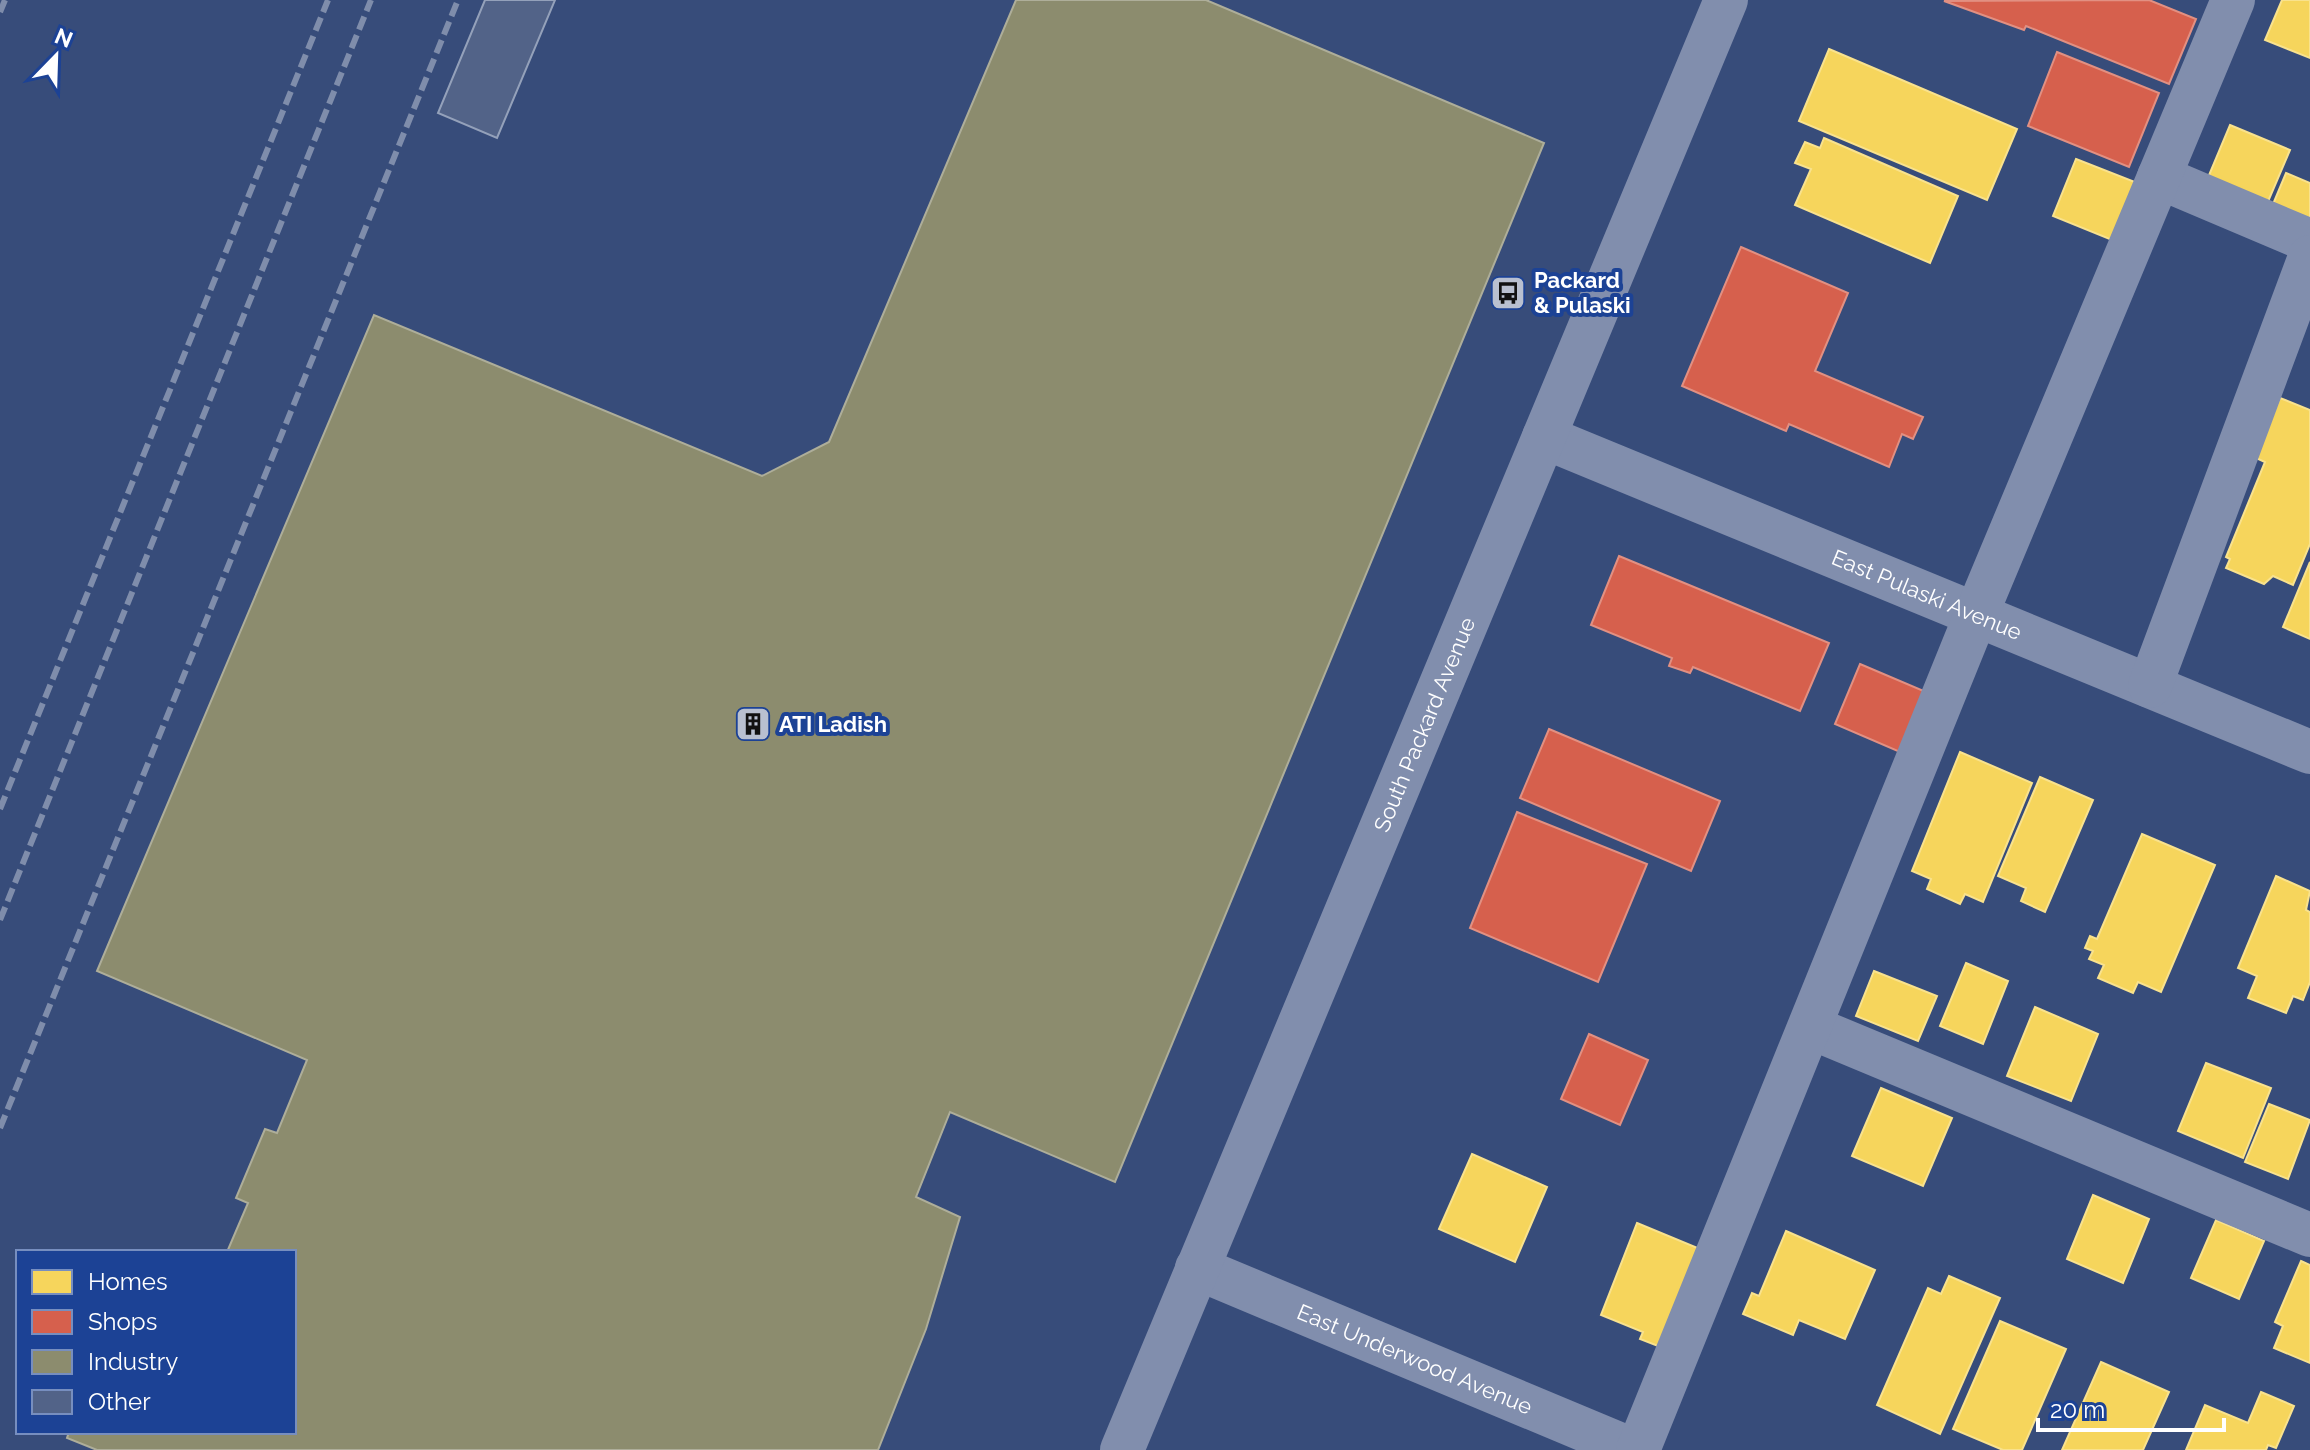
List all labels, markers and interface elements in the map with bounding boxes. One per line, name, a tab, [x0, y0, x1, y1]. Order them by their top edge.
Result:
north arrow	[16, 16, 96, 96]
text: N	[51, 22, 77, 53]
place label: Packard & Pulaski	[1534, 267, 1631, 318]
bus stop icon: Packard & Pulaski	[1489, 274, 1527, 312]
street label: East Pulaski Avenue	[1828, 544, 2026, 645]
street label: South Packard Avenue	[1368, 613, 1480, 836]
building icon: ATI Ladish	[734, 705, 772, 743]
place label: ATI Ladish	[779, 711, 887, 737]
legend	[16, 1250, 296, 1434]
text: Homes	[88, 1267, 168, 1296]
street label: East Underwood Avenue	[1293, 1298, 1536, 1420]
text: Shops	[88, 1307, 157, 1336]
text: Industry	[88, 1347, 178, 1376]
scale bar	[2038, 1382, 2224, 1432]
text: Other	[88, 1387, 151, 1416]
text: 20 m	[2050, 1395, 2105, 1424]

